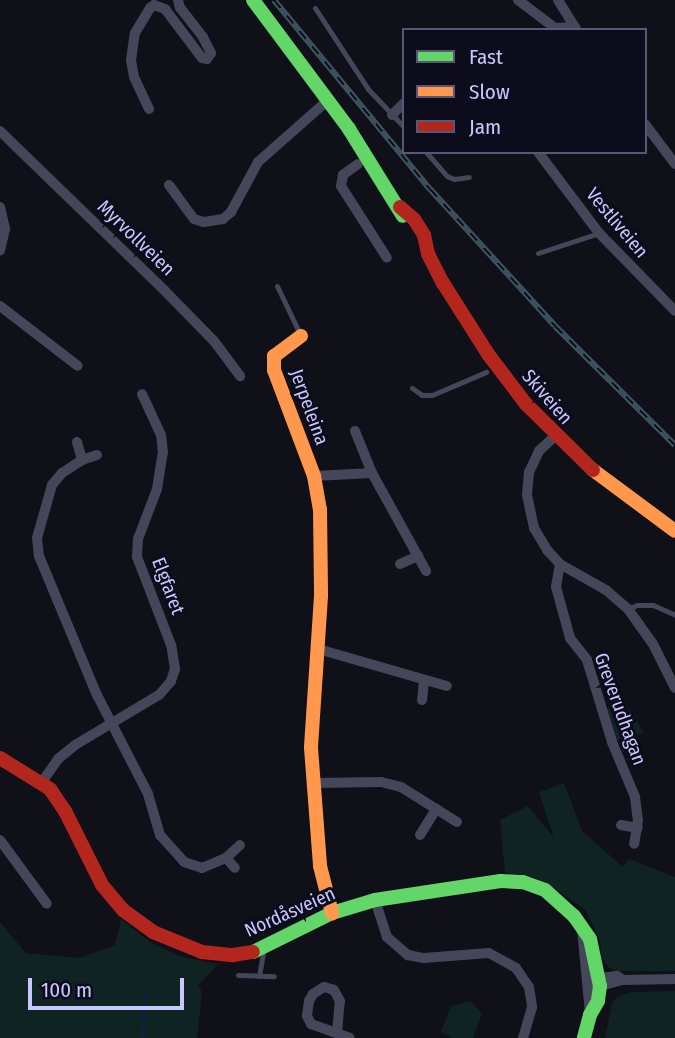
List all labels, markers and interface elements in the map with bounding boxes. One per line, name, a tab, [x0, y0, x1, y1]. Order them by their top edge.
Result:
legend	[402, 28, 647, 154]
text: Fast	[469, 44, 503, 70]
text: Slow	[469, 79, 510, 105]
text: Jam	[469, 114, 501, 140]
street label: Vestliveien	[581, 183, 653, 263]
street label: Myrvollveien	[93, 195, 179, 281]
street label: Skiveien	[517, 365, 577, 429]
street label: Jerpeleina	[285, 366, 333, 448]
street label: Elgfaret	[147, 554, 189, 618]
street label: Greverudhagan	[589, 650, 651, 768]
street label: Nordåsveien	[241, 882, 339, 942]
scale bar	[32, 964, 187, 1008]
text: 100 m	[41, 977, 92, 1003]

